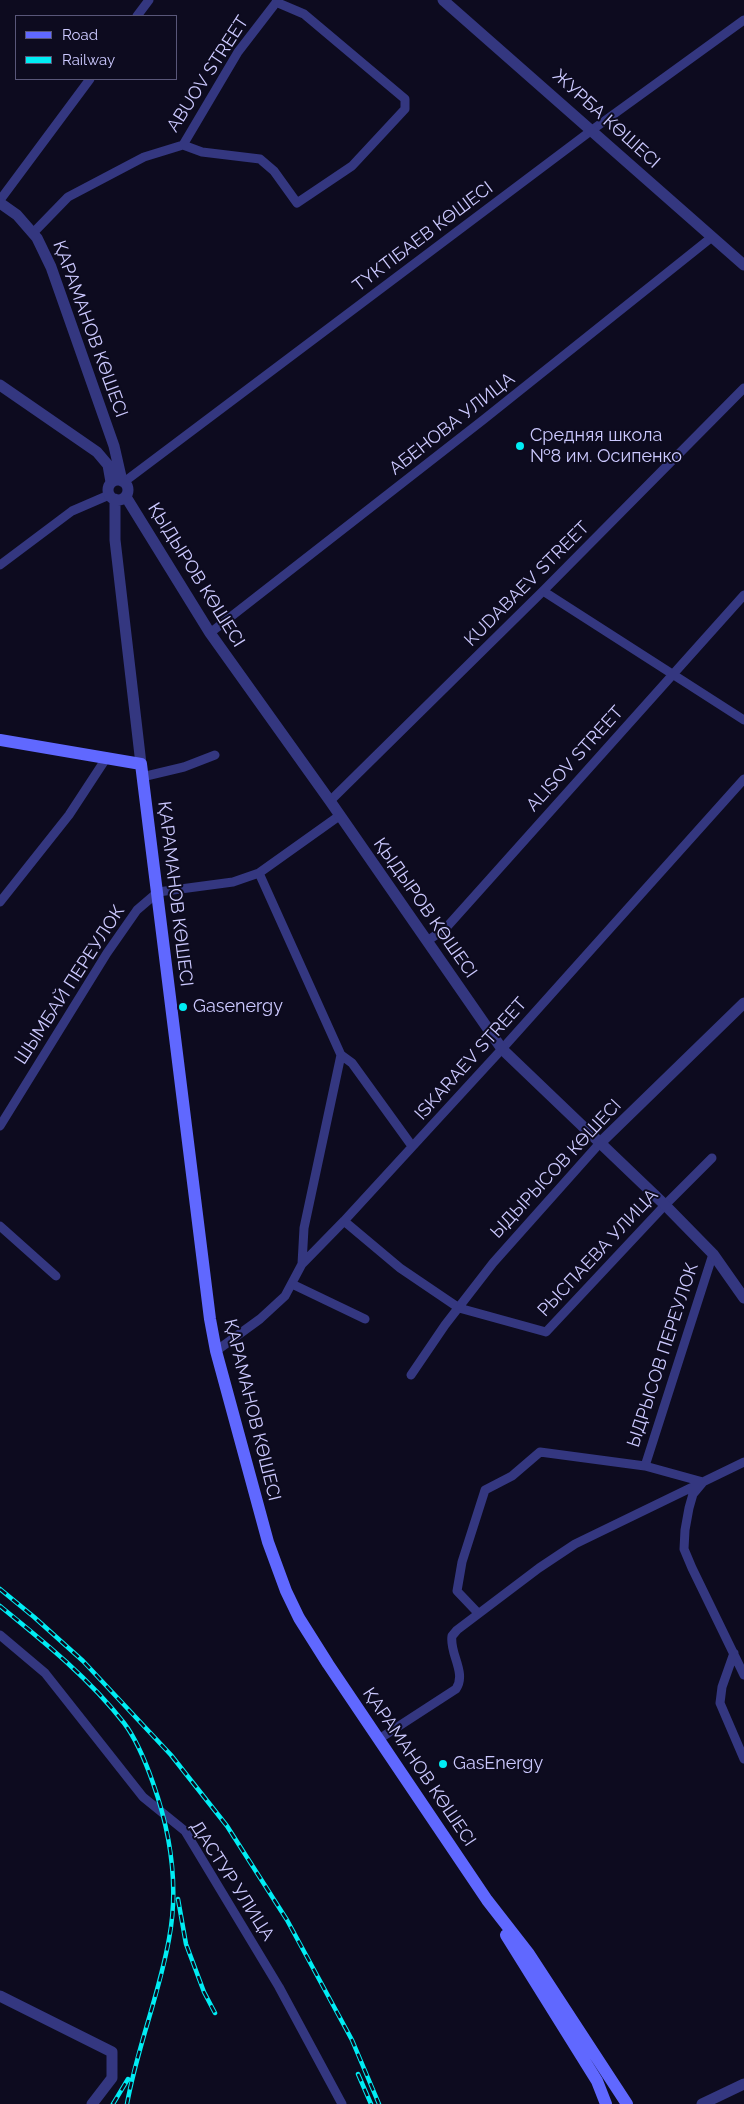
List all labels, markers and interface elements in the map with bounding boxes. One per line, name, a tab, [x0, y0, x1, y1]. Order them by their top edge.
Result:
street label: ABUOV STREET	[162, 12, 254, 136]
legend	[15, 15, 178, 80]
text: Road	[62, 26, 98, 44]
text: Railway	[62, 51, 115, 69]
street label: ЖУРБА КӨШЕСІ	[548, 65, 664, 173]
street label: ТҮКТІБАЕВ КӨШЕСІ	[349, 177, 497, 297]
street label: ҚАРАМАНОВ КӨШЕСІ	[48, 238, 132, 420]
street label: АБЕНОВА УЛИЦА	[385, 368, 519, 480]
place label: Средняя школа №8 им. Осипенко	[530, 425, 682, 468]
marker: Средняя школа №8 им. Осипенко	[514, 440, 526, 452]
street label: ҚЫДЫРОВ КӨШЕСІ	[143, 499, 249, 651]
street label: KUDABAEV STREET	[460, 517, 594, 651]
street label: ALISOV STREET	[522, 702, 628, 816]
street label: ҚАРАМАНОВ КӨШЕСІ	[153, 800, 197, 988]
street label: ҚЫДЫРОВ КӨШЕСІ	[369, 834, 481, 982]
street label: ШЫМБАЙ ПЕРЕУЛОК	[11, 901, 129, 1069]
street label: ISKARAEV STREET	[410, 993, 532, 1125]
place label: Gasenergy	[193, 996, 283, 1018]
marker: Gasenergy	[177, 1001, 189, 1013]
street label: ЫДЫРЫСОВ КӨШЕСІ	[486, 1095, 626, 1243]
street label: РЫСПАЕВА УЛИЦА	[533, 1185, 663, 1321]
street label: ЫДРЫСОВ ПЕРЕУЛОК	[623, 1260, 703, 1450]
street label: ҚАРАМАНОВ КӨШЕСІ	[219, 1317, 285, 1503]
street label: ҚАРАМАНОВ КӨШЕСІ	[358, 1684, 480, 1850]
place label: GasEnergy	[453, 1753, 543, 1775]
marker: GasEnergy	[437, 1758, 449, 1770]
street label: ДАСТУР УЛИЦА	[185, 1817, 279, 1945]

